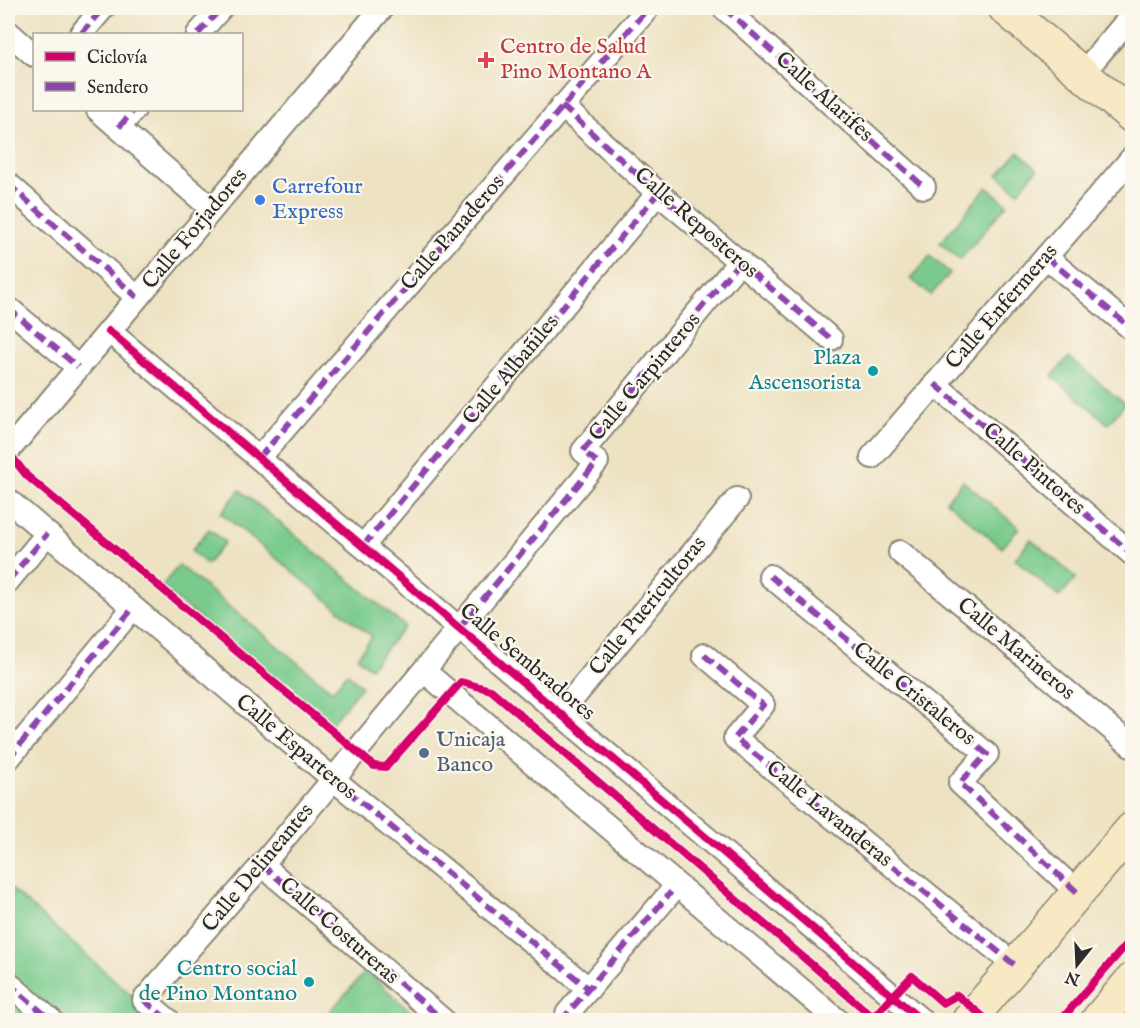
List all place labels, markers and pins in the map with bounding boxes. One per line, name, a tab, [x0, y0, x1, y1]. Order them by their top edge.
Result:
place label: Centro de Salud Pino Montano A	[500, 33, 652, 86]
marker: Centro de Salud Pino Montano A	[477, 51, 495, 69]
place label: Carrefour Express	[272, 173, 363, 226]
marker: Carrefour Express	[253, 193, 267, 207]
place label: Plaza Ascensorista	[748, 344, 861, 397]
marker: Plaza Ascensorista	[866, 364, 880, 378]
place label: Unicaja Banco	[436, 726, 506, 779]
marker: Unicaja Banco	[417, 746, 431, 760]
place label: Centro social de Pino Montano	[139, 955, 297, 1008]
marker: Centro social de Pino Montano	[302, 975, 316, 989]

